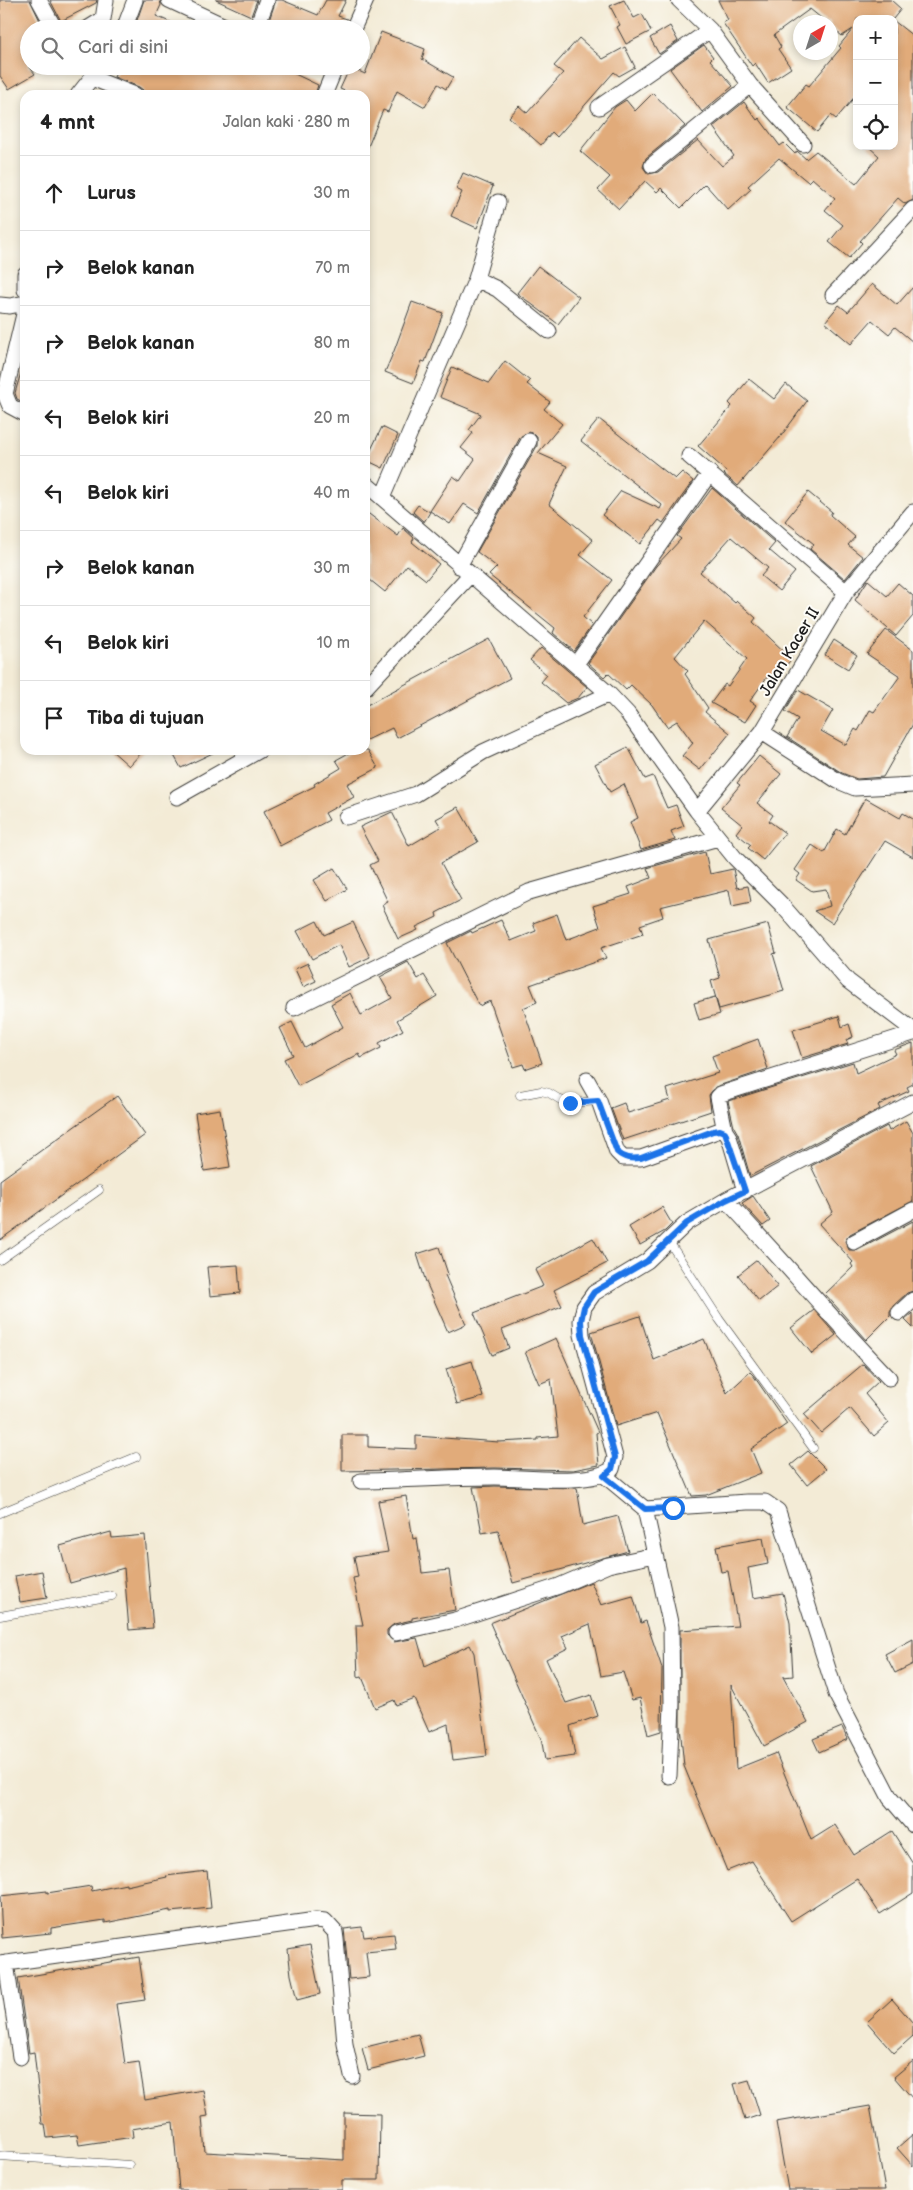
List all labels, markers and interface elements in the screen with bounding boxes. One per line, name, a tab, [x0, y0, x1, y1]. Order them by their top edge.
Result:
north arrow	[793, 15, 838, 60]
map controls	[853, 15, 898, 150]
button: +	[853, 15, 898, 60]
search box	[20, 20, 370, 75]
icon: search	[38, 34, 66, 62]
text: Cari di sini	[78, 36, 168, 59]
button: −	[853, 60, 898, 105]
button: locate	[853, 105, 898, 150]
text: 4 mnt	[40, 110, 95, 135]
text: Jalan kaki · 280 m	[223, 113, 350, 132]
icon: ahead	[40, 179, 68, 207]
text: Lurus	[87, 182, 136, 205]
text: 30 m	[313, 184, 350, 203]
icon: right	[40, 254, 68, 282]
text: Belok kanan	[87, 257, 195, 280]
text: 70 m	[315, 259, 350, 278]
icon: right	[40, 329, 68, 357]
text: Belok kanan	[87, 332, 195, 355]
text: 80 m	[314, 334, 350, 353]
icon: left	[40, 404, 68, 432]
text: Belok kiri	[87, 407, 169, 430]
text: 20 m	[314, 409, 350, 428]
icon: left	[40, 479, 68, 507]
text: Belok kiri	[87, 482, 169, 505]
text: 40 m	[313, 484, 350, 503]
icon: right	[40, 554, 68, 582]
text: Belok kanan	[87, 557, 195, 580]
text: 30 m	[313, 559, 350, 578]
street label: Jalan Kacer II	[756, 604, 824, 700]
icon: left	[40, 629, 68, 657]
text: Belok kiri	[87, 632, 169, 655]
text: 10 m	[317, 634, 350, 653]
icon: arrive	[40, 704, 68, 732]
text: Tiba di tujuan	[87, 707, 204, 730]
route end	[559, 1092, 582, 1115]
route start	[662, 1497, 685, 1520]

